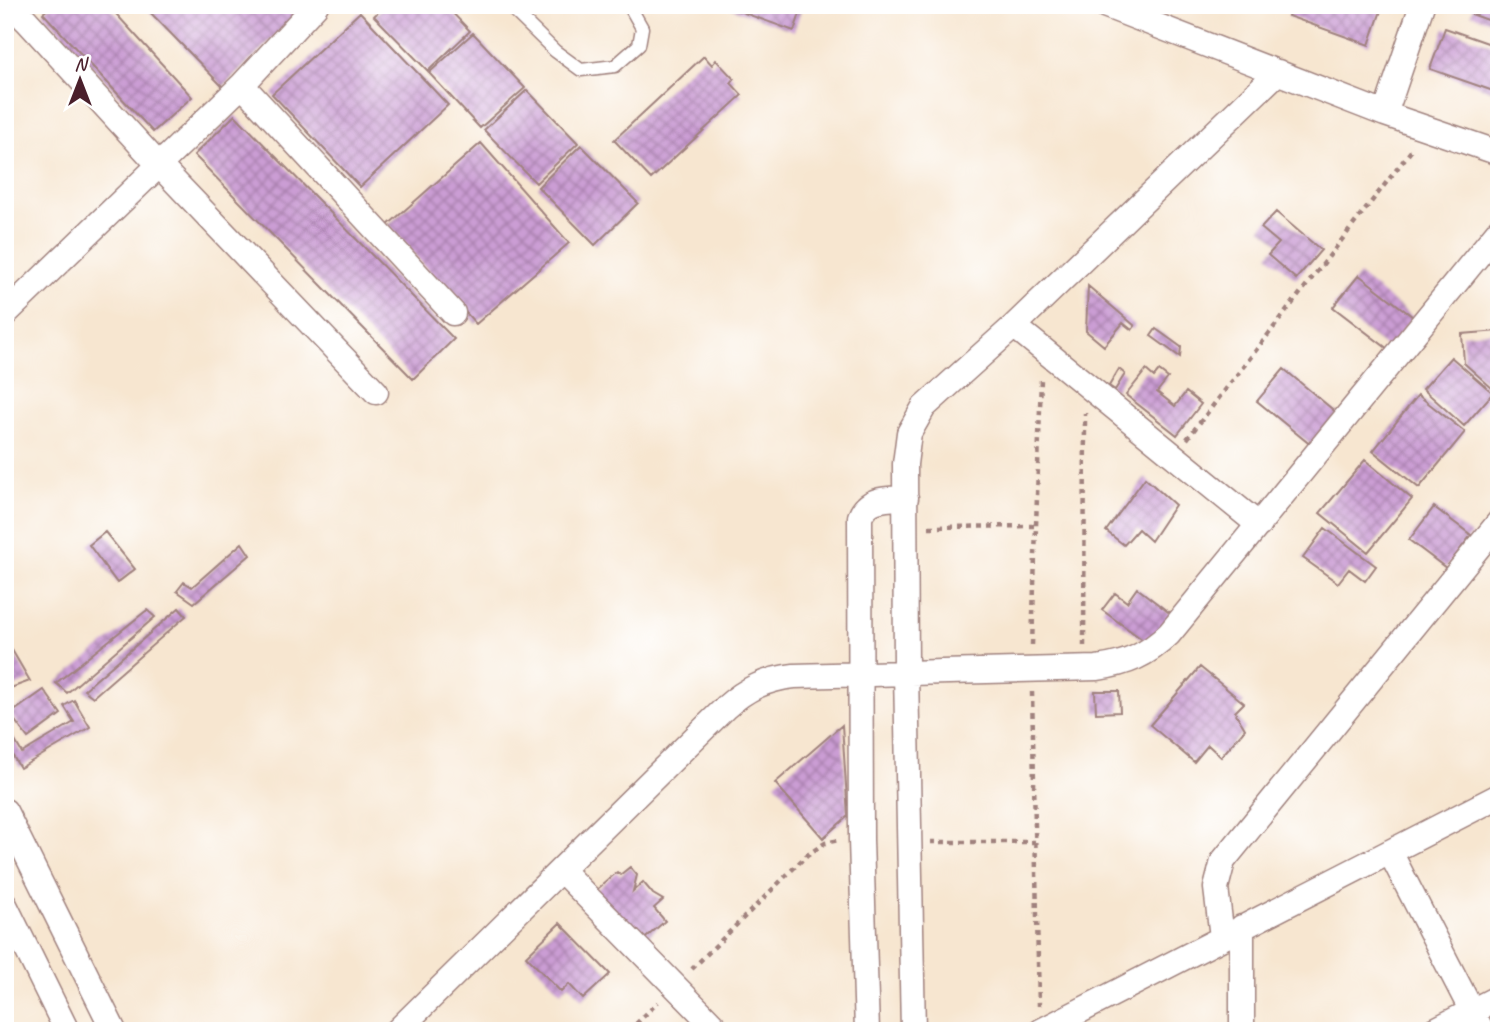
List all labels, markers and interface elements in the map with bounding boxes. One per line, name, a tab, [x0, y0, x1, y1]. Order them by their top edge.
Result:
north arrow	[46, 46, 116, 116]
text: N	[74, 52, 89, 76]

